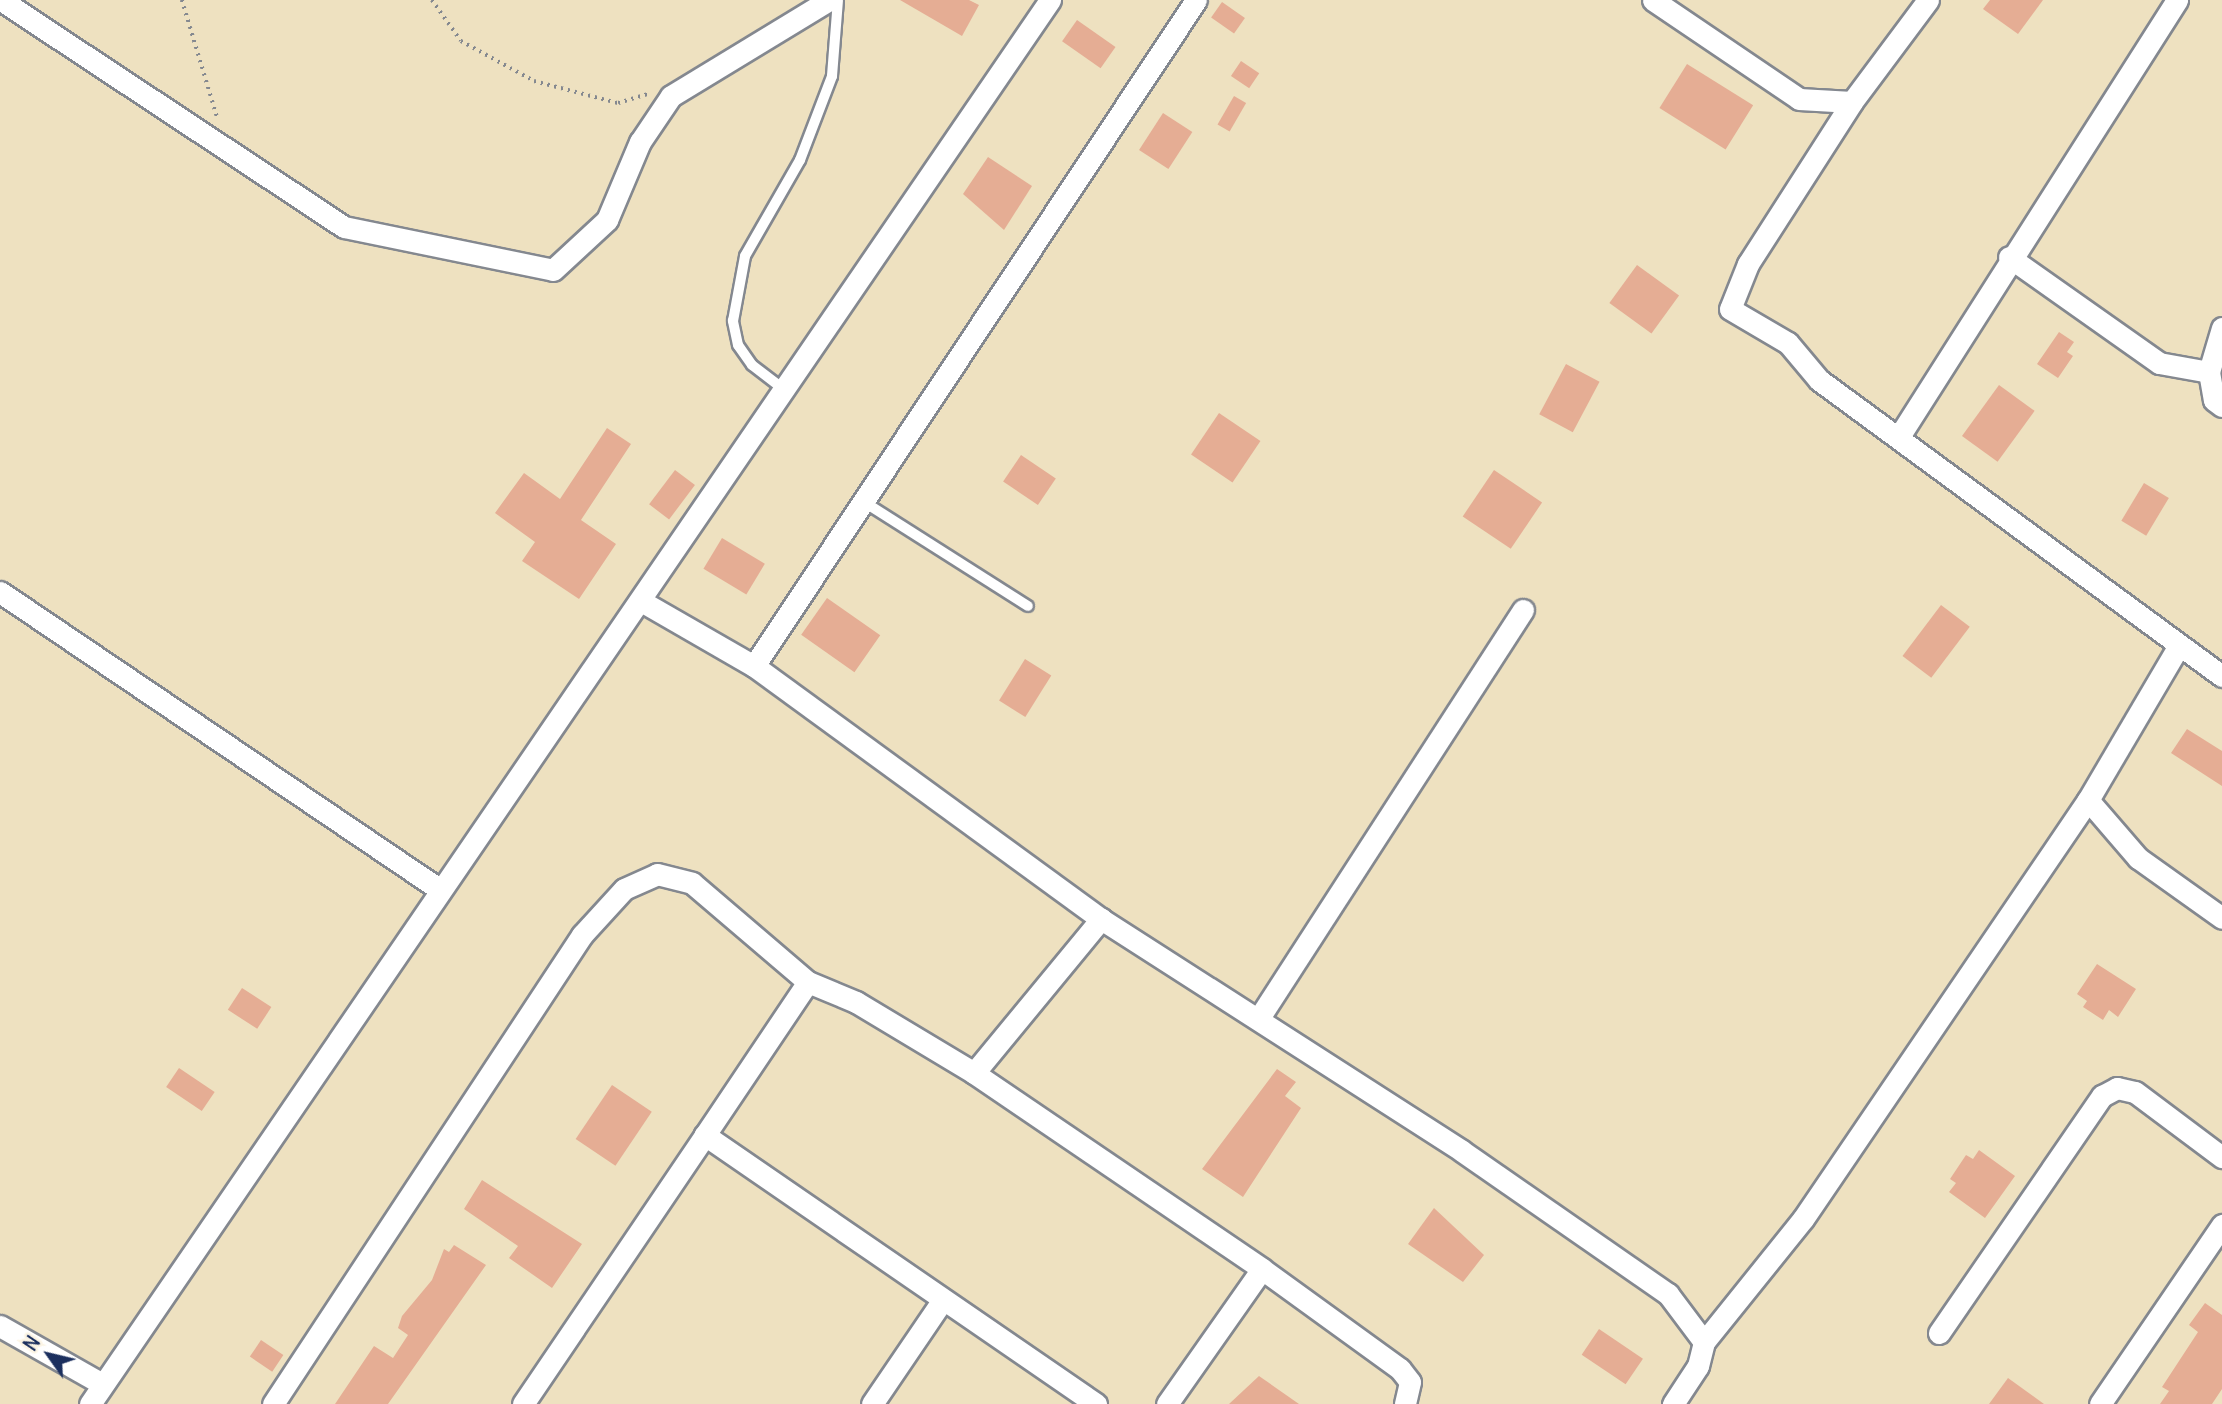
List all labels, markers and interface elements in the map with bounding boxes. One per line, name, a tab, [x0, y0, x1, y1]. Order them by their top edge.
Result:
north arrow	[14, 1320, 84, 1390]
text: N	[18, 1331, 45, 1355]

